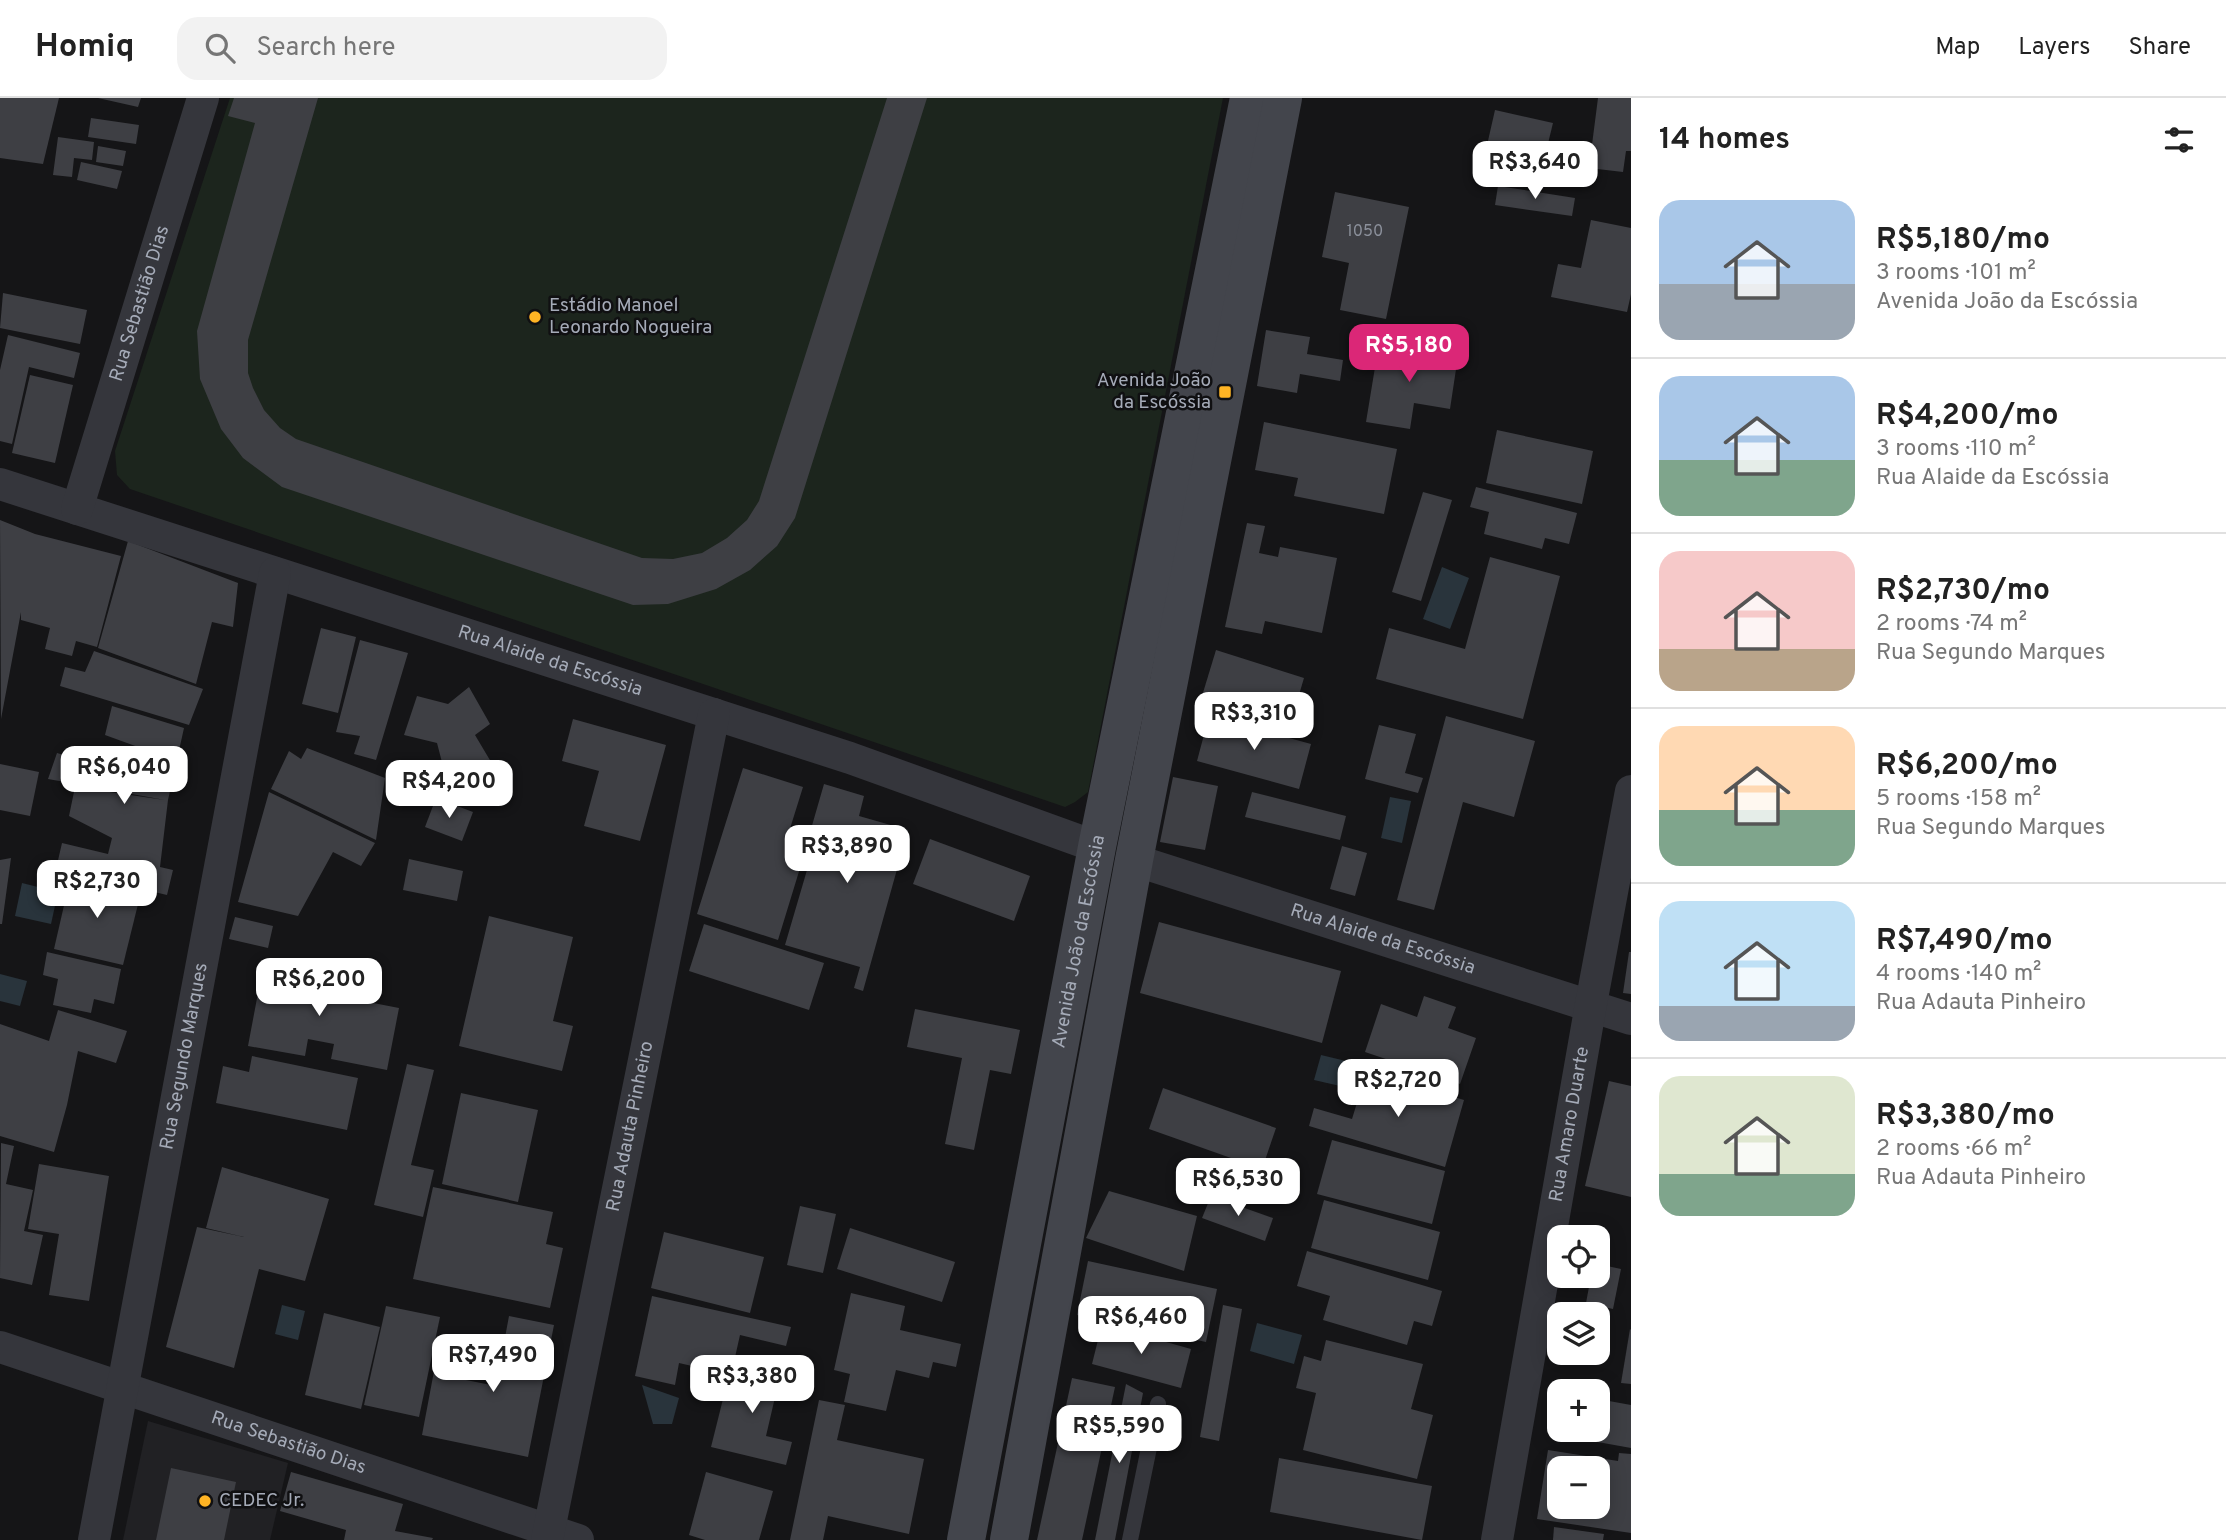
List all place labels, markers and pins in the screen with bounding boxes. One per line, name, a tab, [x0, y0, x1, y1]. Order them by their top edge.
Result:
pin: R$3,640	[1470, 141, 1600, 201]
place label: Estádio Manoel Leonardo Nogueira	[549, 294, 712, 340]
marker: Estádio Manoel Leonardo Nogueira	[527, 309, 543, 325]
pin: R$5,180	[1344, 324, 1474, 384]
place label: Avenida João da Escóssia	[1097, 369, 1211, 415]
marker: Avenida João da Escóssia	[1217, 384, 1233, 400]
pin: R$3,310	[1189, 692, 1319, 752]
pin: R$6,040	[59, 746, 189, 806]
pin: R$4,200	[384, 760, 514, 820]
pin: R$3,890	[782, 826, 912, 885]
pin: R$2,730	[32, 860, 162, 920]
pin: R$6,200	[254, 958, 384, 1018]
pin: R$2,720	[1333, 1060, 1463, 1119]
pin: R$6,530	[1173, 1158, 1303, 1218]
pin: R$6,460	[1076, 1296, 1206, 1356]
pin: R$7,490	[428, 1334, 558, 1394]
pin: R$3,380	[687, 1356, 817, 1415]
pin: R$5,590	[1054, 1406, 1184, 1465]
place label: CEDEC Jr.	[219, 1489, 304, 1513]
marker: CEDEC Jr.	[197, 1493, 213, 1509]

